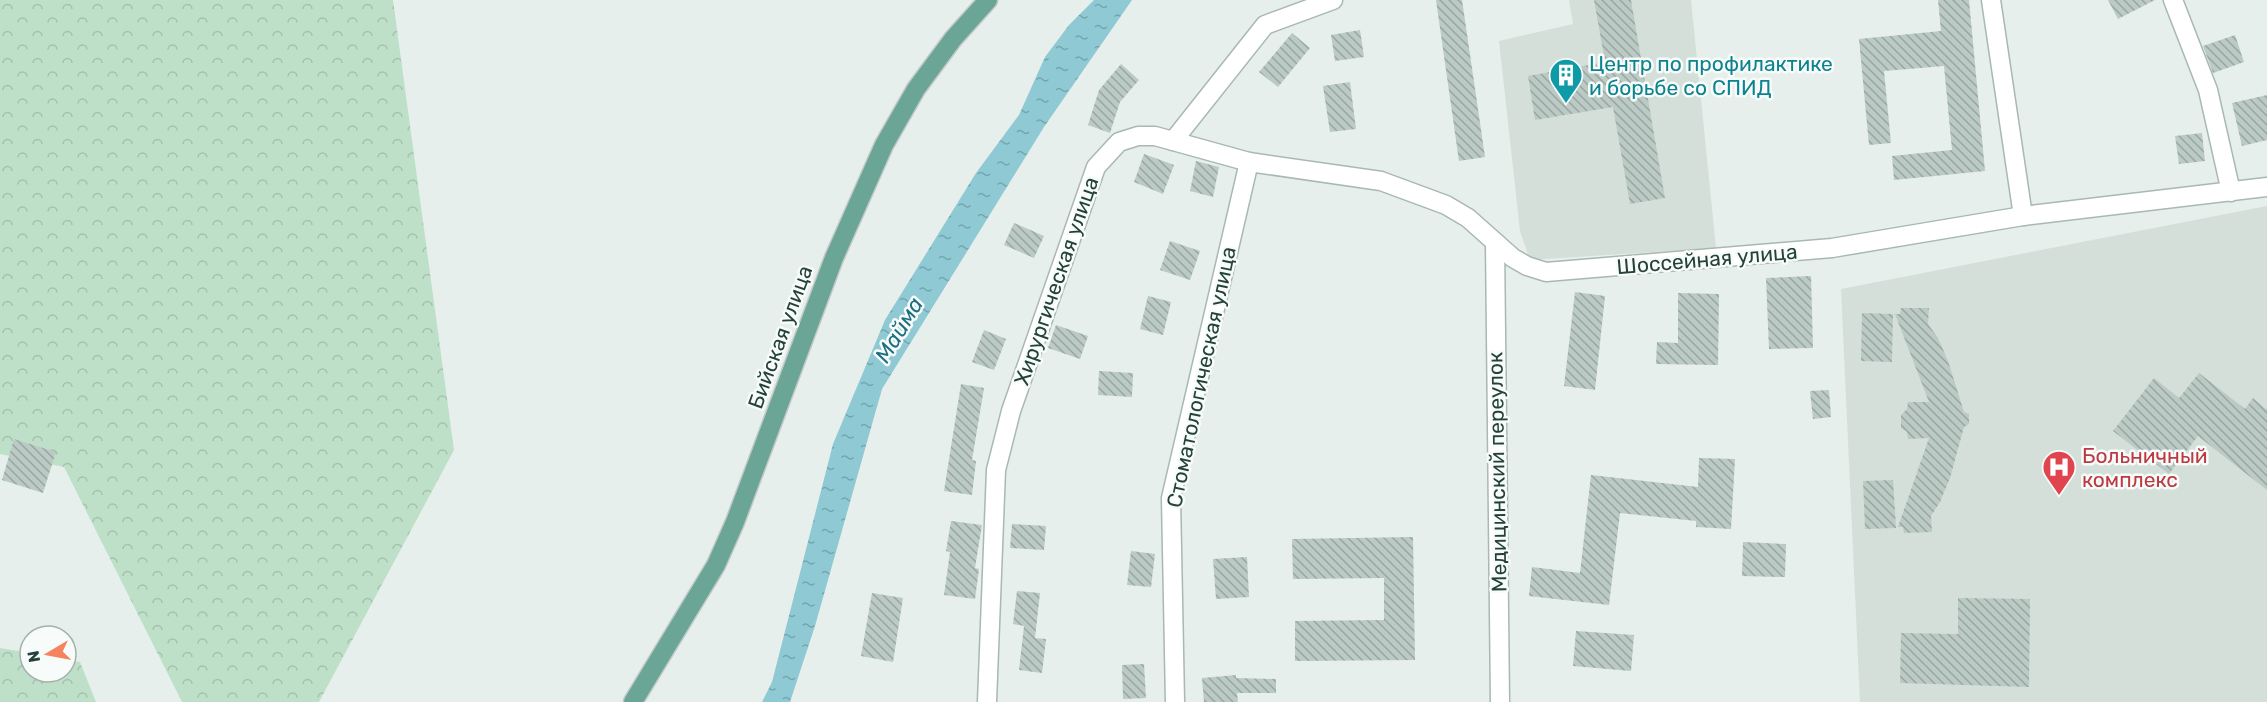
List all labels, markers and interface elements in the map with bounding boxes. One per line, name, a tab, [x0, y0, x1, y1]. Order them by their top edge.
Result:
place label: Центр по профилактике и борьбе со СПИД	[1589, 51, 1833, 100]
building icon: Центр по профилактике и борьбе со СПИД	[1548, 57, 1584, 104]
street label: Хирургическая улица	[1009, 174, 1103, 388]
street label: Шоссейная улица	[1616, 239, 1798, 279]
street label: Стоматологическая улица	[1161, 244, 1241, 510]
street label: Бийская улица	[743, 262, 817, 412]
water label: Майма	[869, 292, 929, 368]
street label: Медицинский переулок	[1482, 352, 1512, 592]
place label: Больничный комплекс	[2082, 443, 2208, 492]
hospital icon: Больничный комплекс	[2041, 449, 2077, 496]
north arrow	[18, 624, 78, 684]
text: N	[23, 649, 44, 664]

